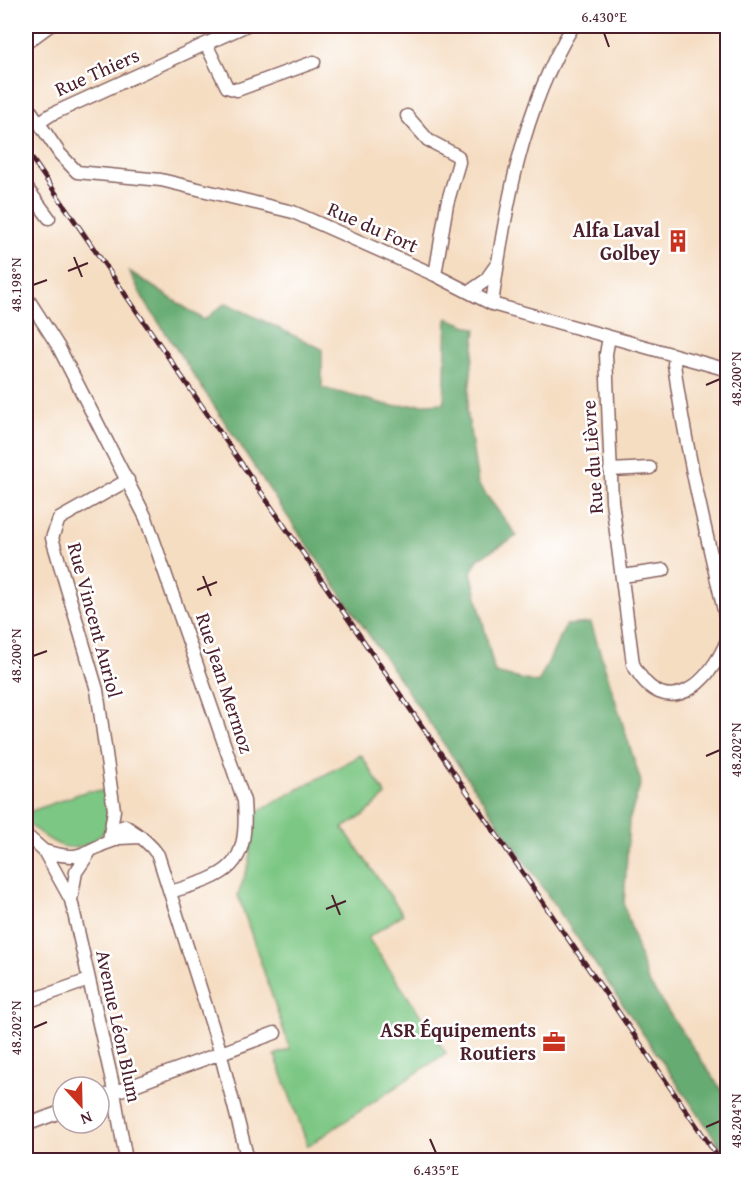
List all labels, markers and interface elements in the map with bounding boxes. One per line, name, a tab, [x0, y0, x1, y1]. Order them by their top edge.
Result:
text: 6.430°E	[581, 6, 627, 27]
street label: Rue Thiers	[50, 40, 144, 103]
street label: Rue du Fort	[323, 194, 423, 259]
place label: Alfa Laval Golbey	[573, 215, 661, 267]
building icon: Alfa Laval Golbey	[665, 228, 691, 254]
text: 48.198°N	[5, 257, 26, 312]
text: 48.200°N	[725, 351, 746, 406]
street label: Rue du Lièvre	[573, 399, 610, 515]
street label: Rue Vincent Auriol	[61, 539, 130, 701]
street label: Rue Jean Mermoz	[189, 609, 262, 757]
text: 48.200°N	[5, 628, 26, 683]
text: 48.202°N	[725, 722, 746, 777]
street label: Avenue Léon Blum	[89, 947, 150, 1105]
text: 48.202°N	[5, 1000, 26, 1055]
place label: ASR Équipements Routiers	[380, 1015, 536, 1067]
office icon: ASR Équipements Routiers	[541, 1029, 567, 1055]
north arrow	[51, 1075, 111, 1135]
text: 48.204°N	[725, 1093, 746, 1148]
text: N	[77, 1106, 96, 1132]
text: 6.435°E	[413, 1159, 459, 1180]

